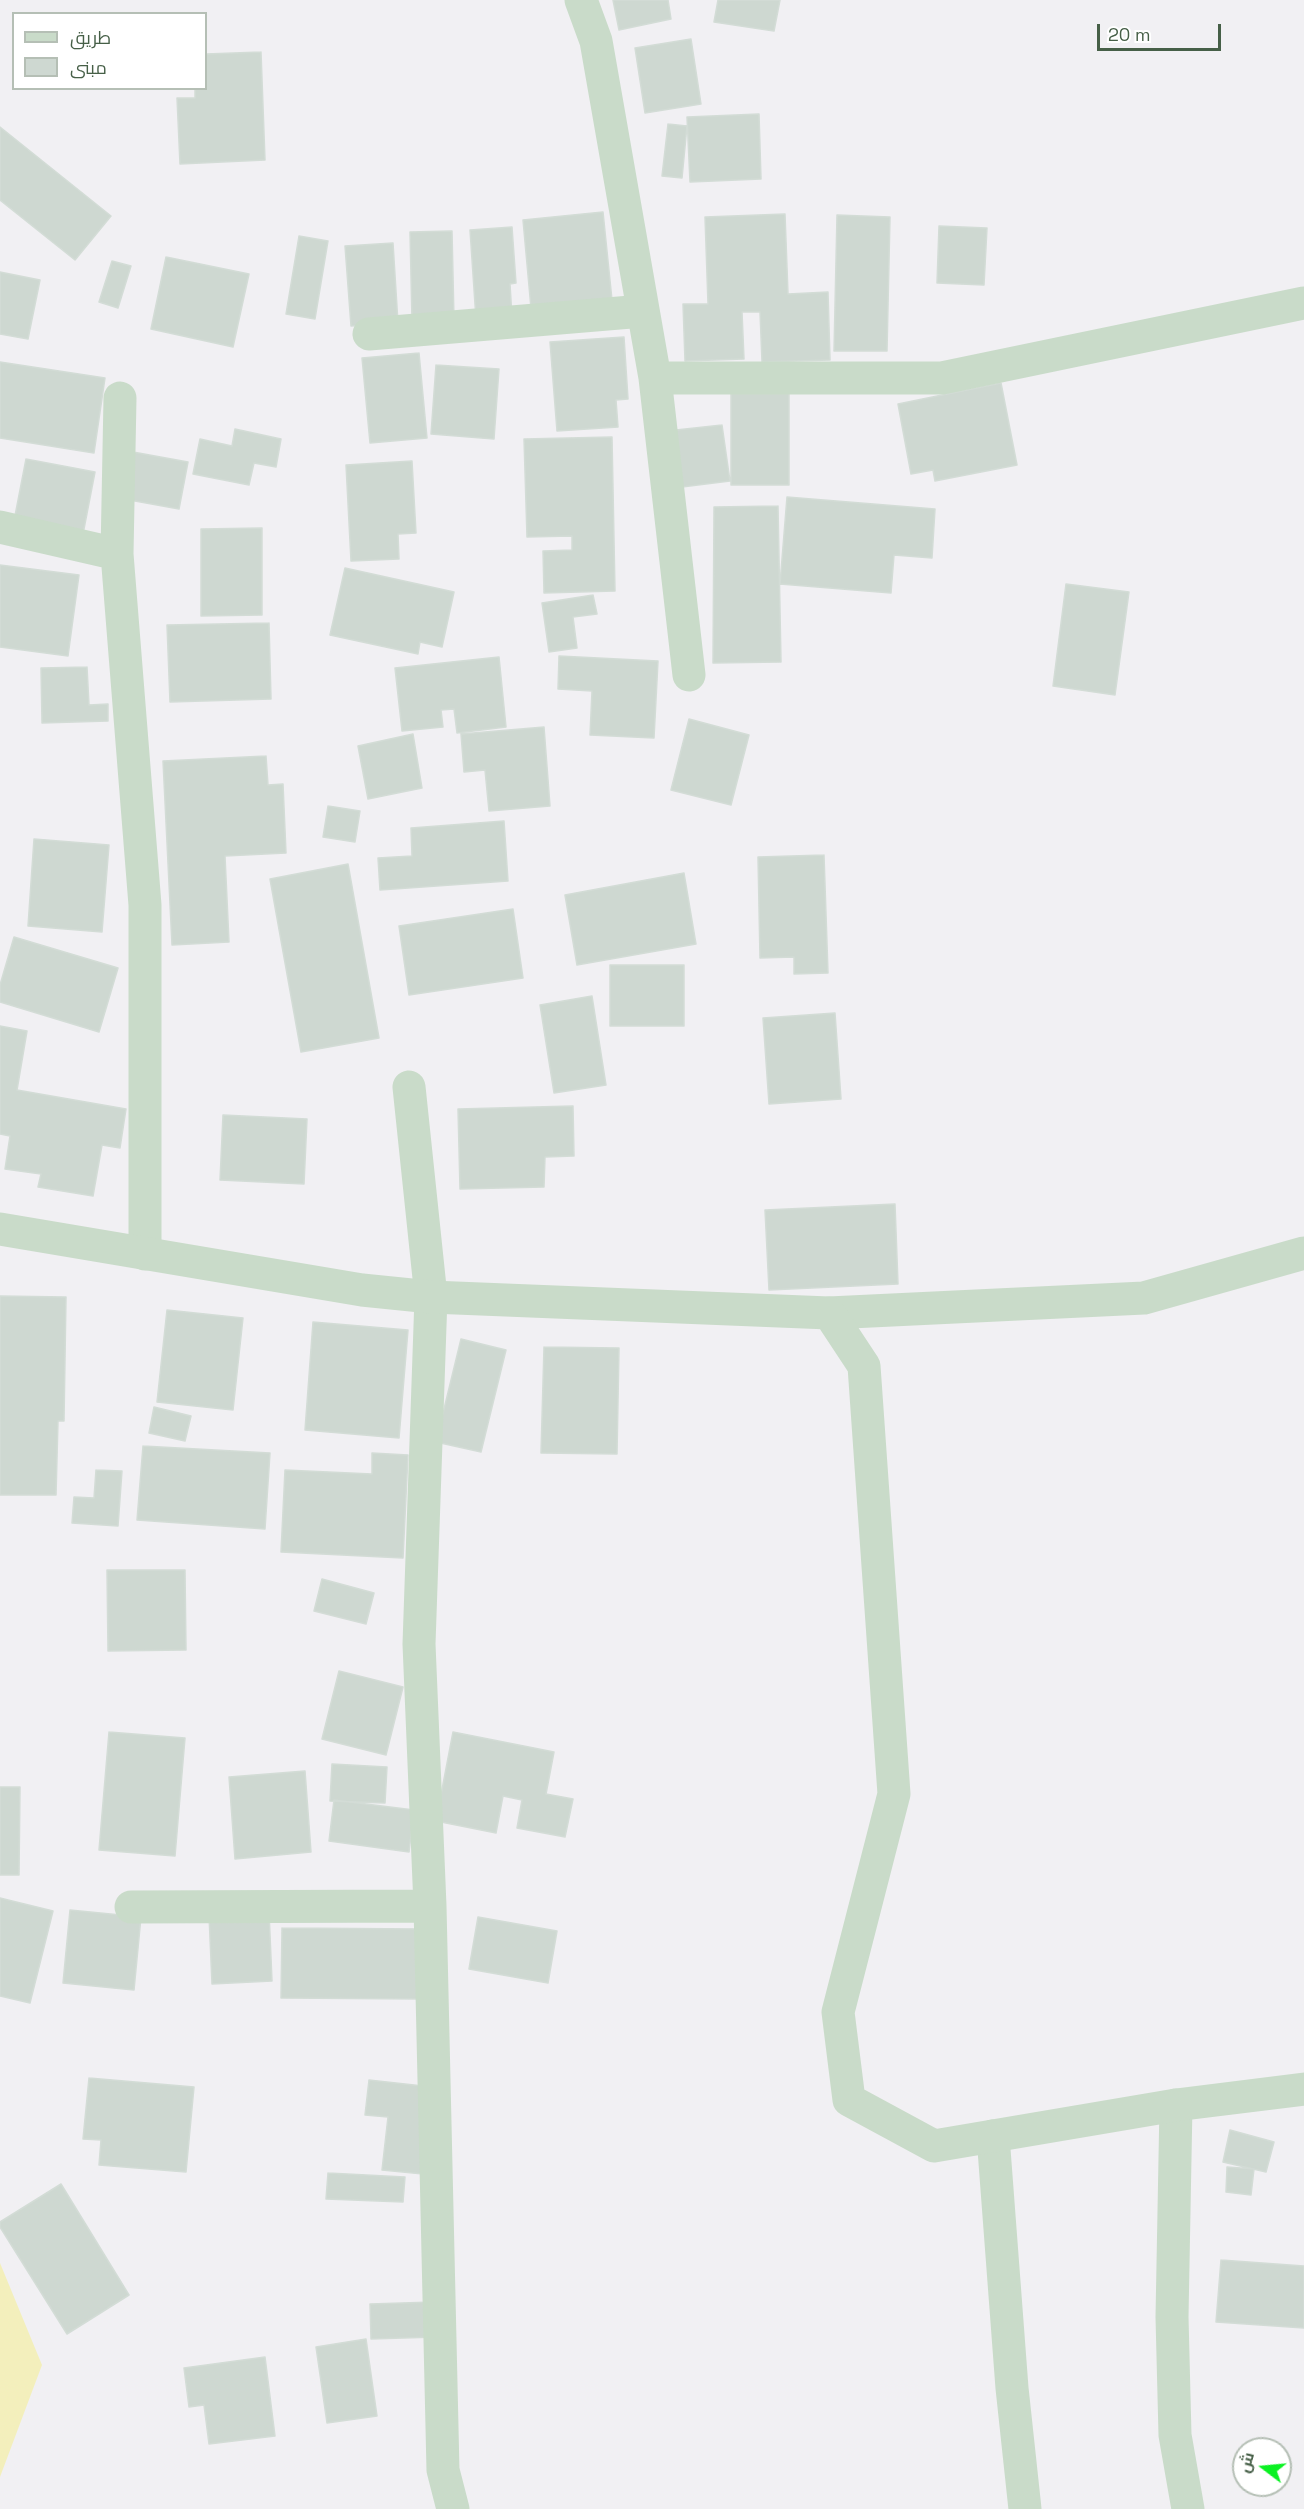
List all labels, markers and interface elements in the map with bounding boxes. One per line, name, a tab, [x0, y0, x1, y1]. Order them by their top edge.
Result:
legend	[12, 12, 207, 90]
scale bar	[1100, 12, 1224, 50]
text: 20 m	[1108, 23, 1151, 46]
text: طريق	[70, 26, 111, 49]
text: مبنى	[70, 56, 107, 79]
north arrow	[1232, 2437, 1292, 2497]
text: ش	[1233, 2450, 1259, 2475]

